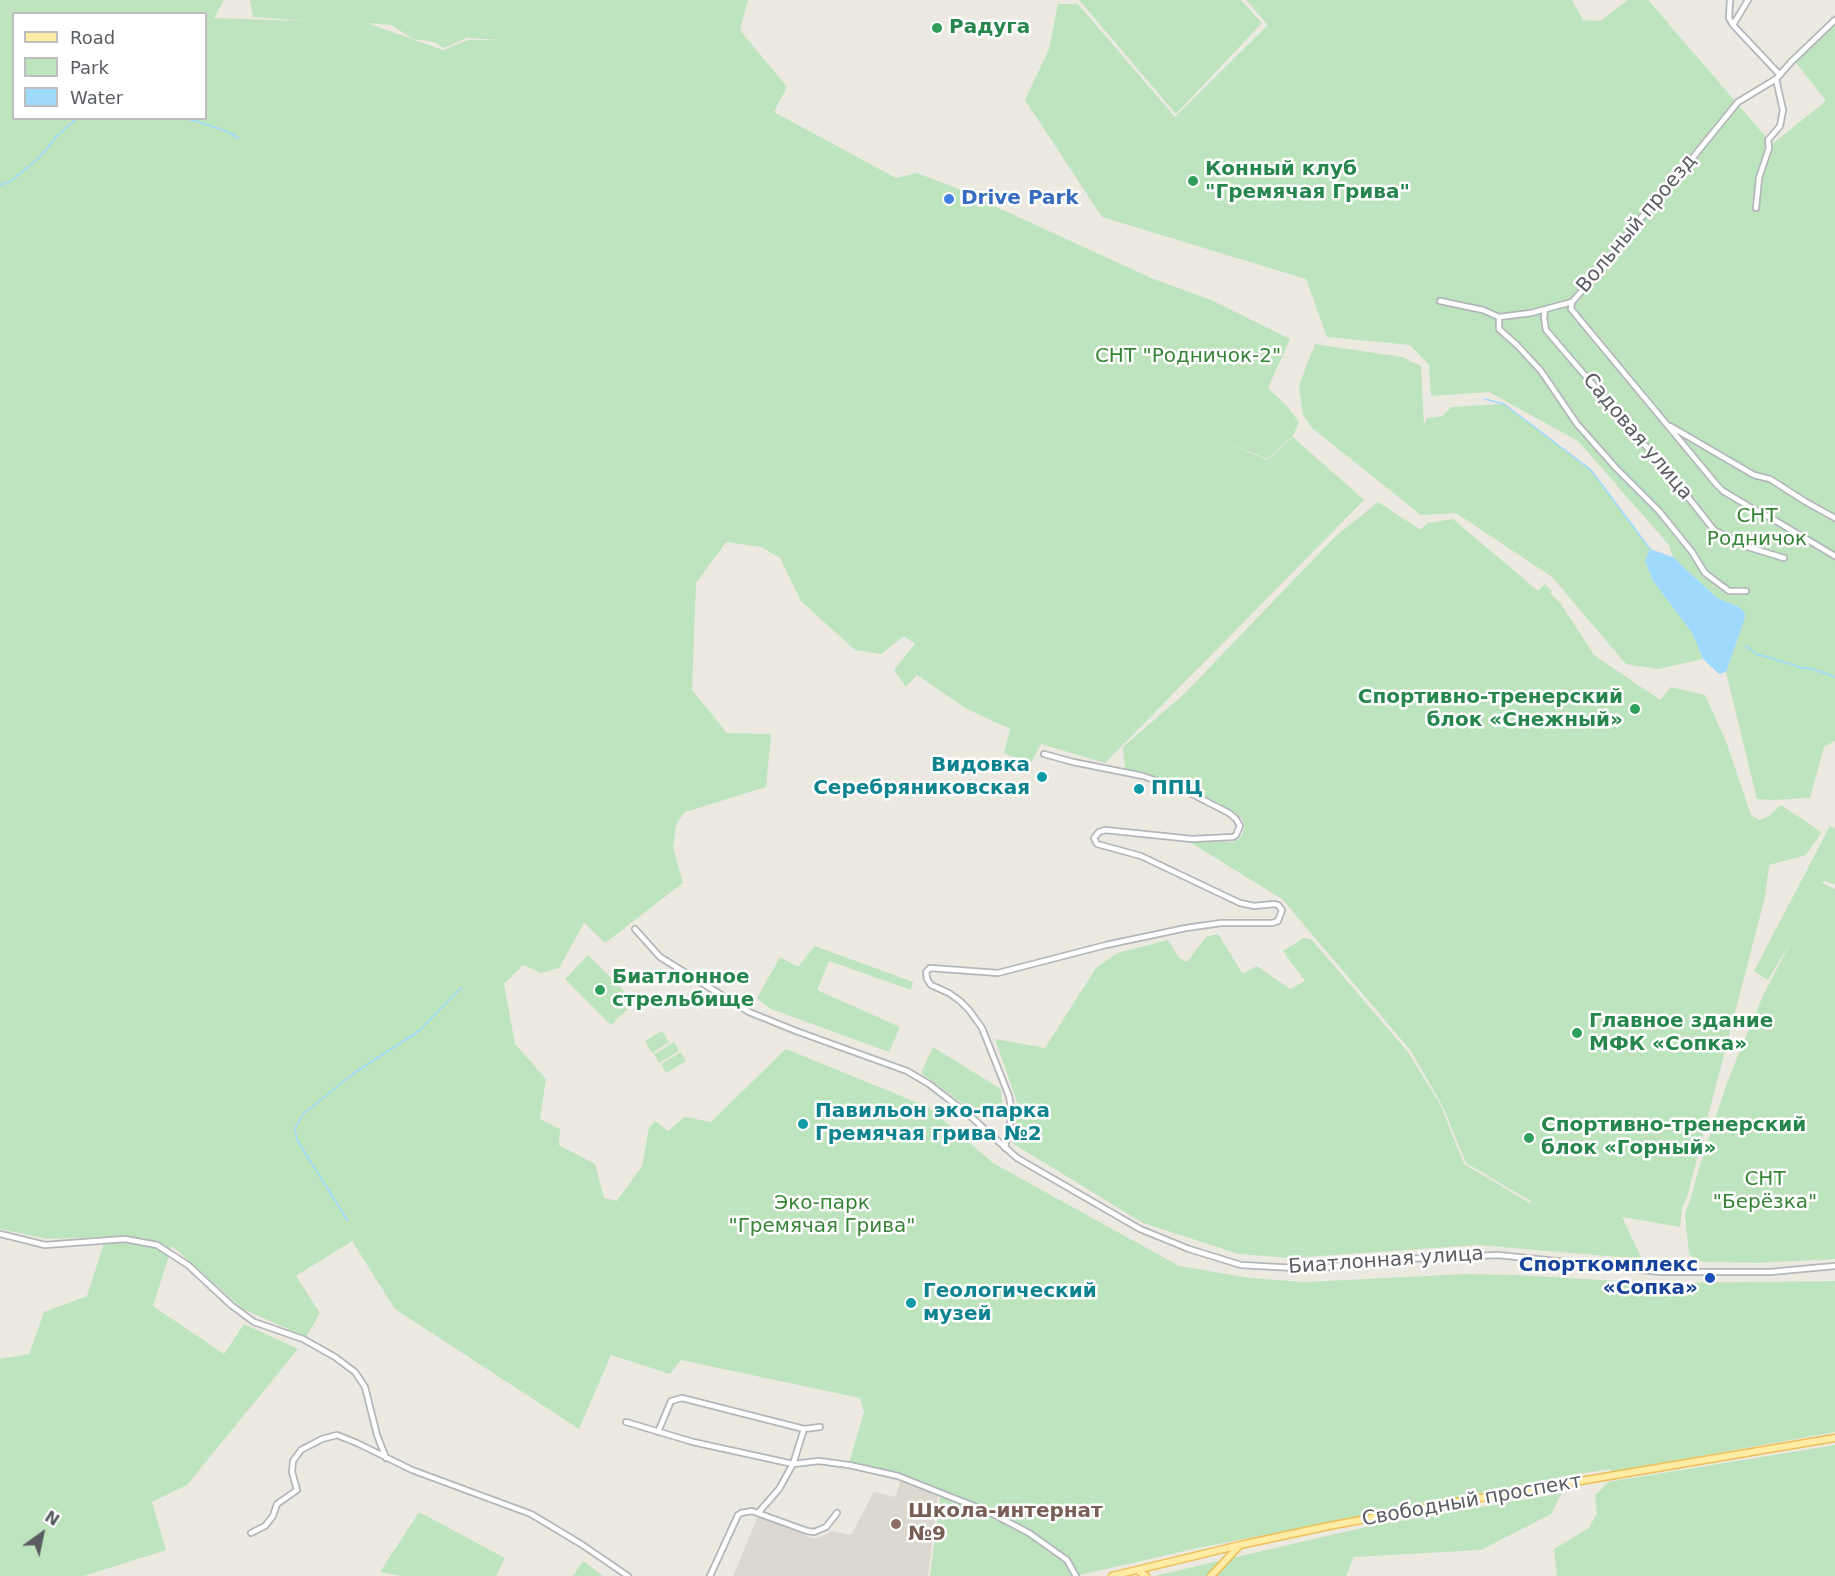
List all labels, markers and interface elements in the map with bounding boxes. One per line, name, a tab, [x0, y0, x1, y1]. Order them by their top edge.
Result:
legend	[12, 12, 207, 120]
place label: Радуга	[949, 16, 1030, 40]
marker: Радуга	[930, 21, 944, 35]
text: Road	[70, 27, 115, 48]
text: Park	[70, 57, 109, 78]
text: Water	[70, 87, 123, 108]
street label: Вольный проезд	[1572, 150, 1702, 298]
place label: Конный клуб "Гремячая Грива"	[1205, 158, 1410, 205]
marker: Конный клуб "Гремячая Грива"	[1186, 174, 1200, 188]
place label: Drive Park	[961, 187, 1079, 211]
marker: Drive Park	[942, 192, 956, 206]
park label: СНТ "Родничок-2"	[1095, 345, 1281, 369]
street label: Садовая улица	[1577, 369, 1697, 505]
park label: СНТ Родничок	[1707, 505, 1807, 552]
place label: Спортивно-тренерский блок «Снежный»	[1358, 686, 1623, 733]
marker: Спортивно-тренерский блок «Снежный»	[1628, 702, 1642, 716]
place label: Видовка Серебряниковская	[813, 754, 1030, 801]
marker: Видовка Серебряниковская	[1035, 770, 1049, 784]
place label: ППЦ	[1151, 777, 1203, 801]
marker: ППЦ	[1132, 782, 1146, 796]
place label: Биатлонное стрельбище	[612, 966, 754, 1013]
marker: Биатлонное стрельбище	[593, 983, 607, 997]
place label: Главное здание МФК «Сопка»	[1589, 1010, 1773, 1057]
marker: Главное здание МФК «Сопка»	[1570, 1026, 1584, 1040]
place label: Павильон эко-парка Гремячая грива №2	[815, 1100, 1050, 1147]
place label: Спортивно-тренерский блок «Горный»	[1541, 1114, 1806, 1161]
marker: Павильон эко-парка Гремячая грива №2	[796, 1117, 810, 1131]
marker: Спортивно-тренерский блок «Горный»	[1522, 1131, 1536, 1145]
park label: СНТ "Берёзка"	[1713, 1168, 1817, 1215]
park label: Эко-парк "Гремячая Грива"	[728, 1192, 916, 1239]
street label: Биатлонная улица	[1287, 1242, 1485, 1280]
place label: Спорткомплекс «Сопка»	[1519, 1254, 1698, 1301]
marker: Спорткомплекс «Сопка»	[1703, 1271, 1717, 1285]
place label: Геологический музей	[923, 1280, 1097, 1327]
marker: Геологический музей	[904, 1296, 918, 1310]
street label: Свободный проспект	[1360, 1470, 1584, 1532]
place label: Школа-интернат №9	[908, 1500, 1103, 1547]
north arrow	[12, 1504, 72, 1564]
text: N	[41, 1507, 63, 1530]
marker: Школа-интернат №9	[889, 1517, 903, 1531]

